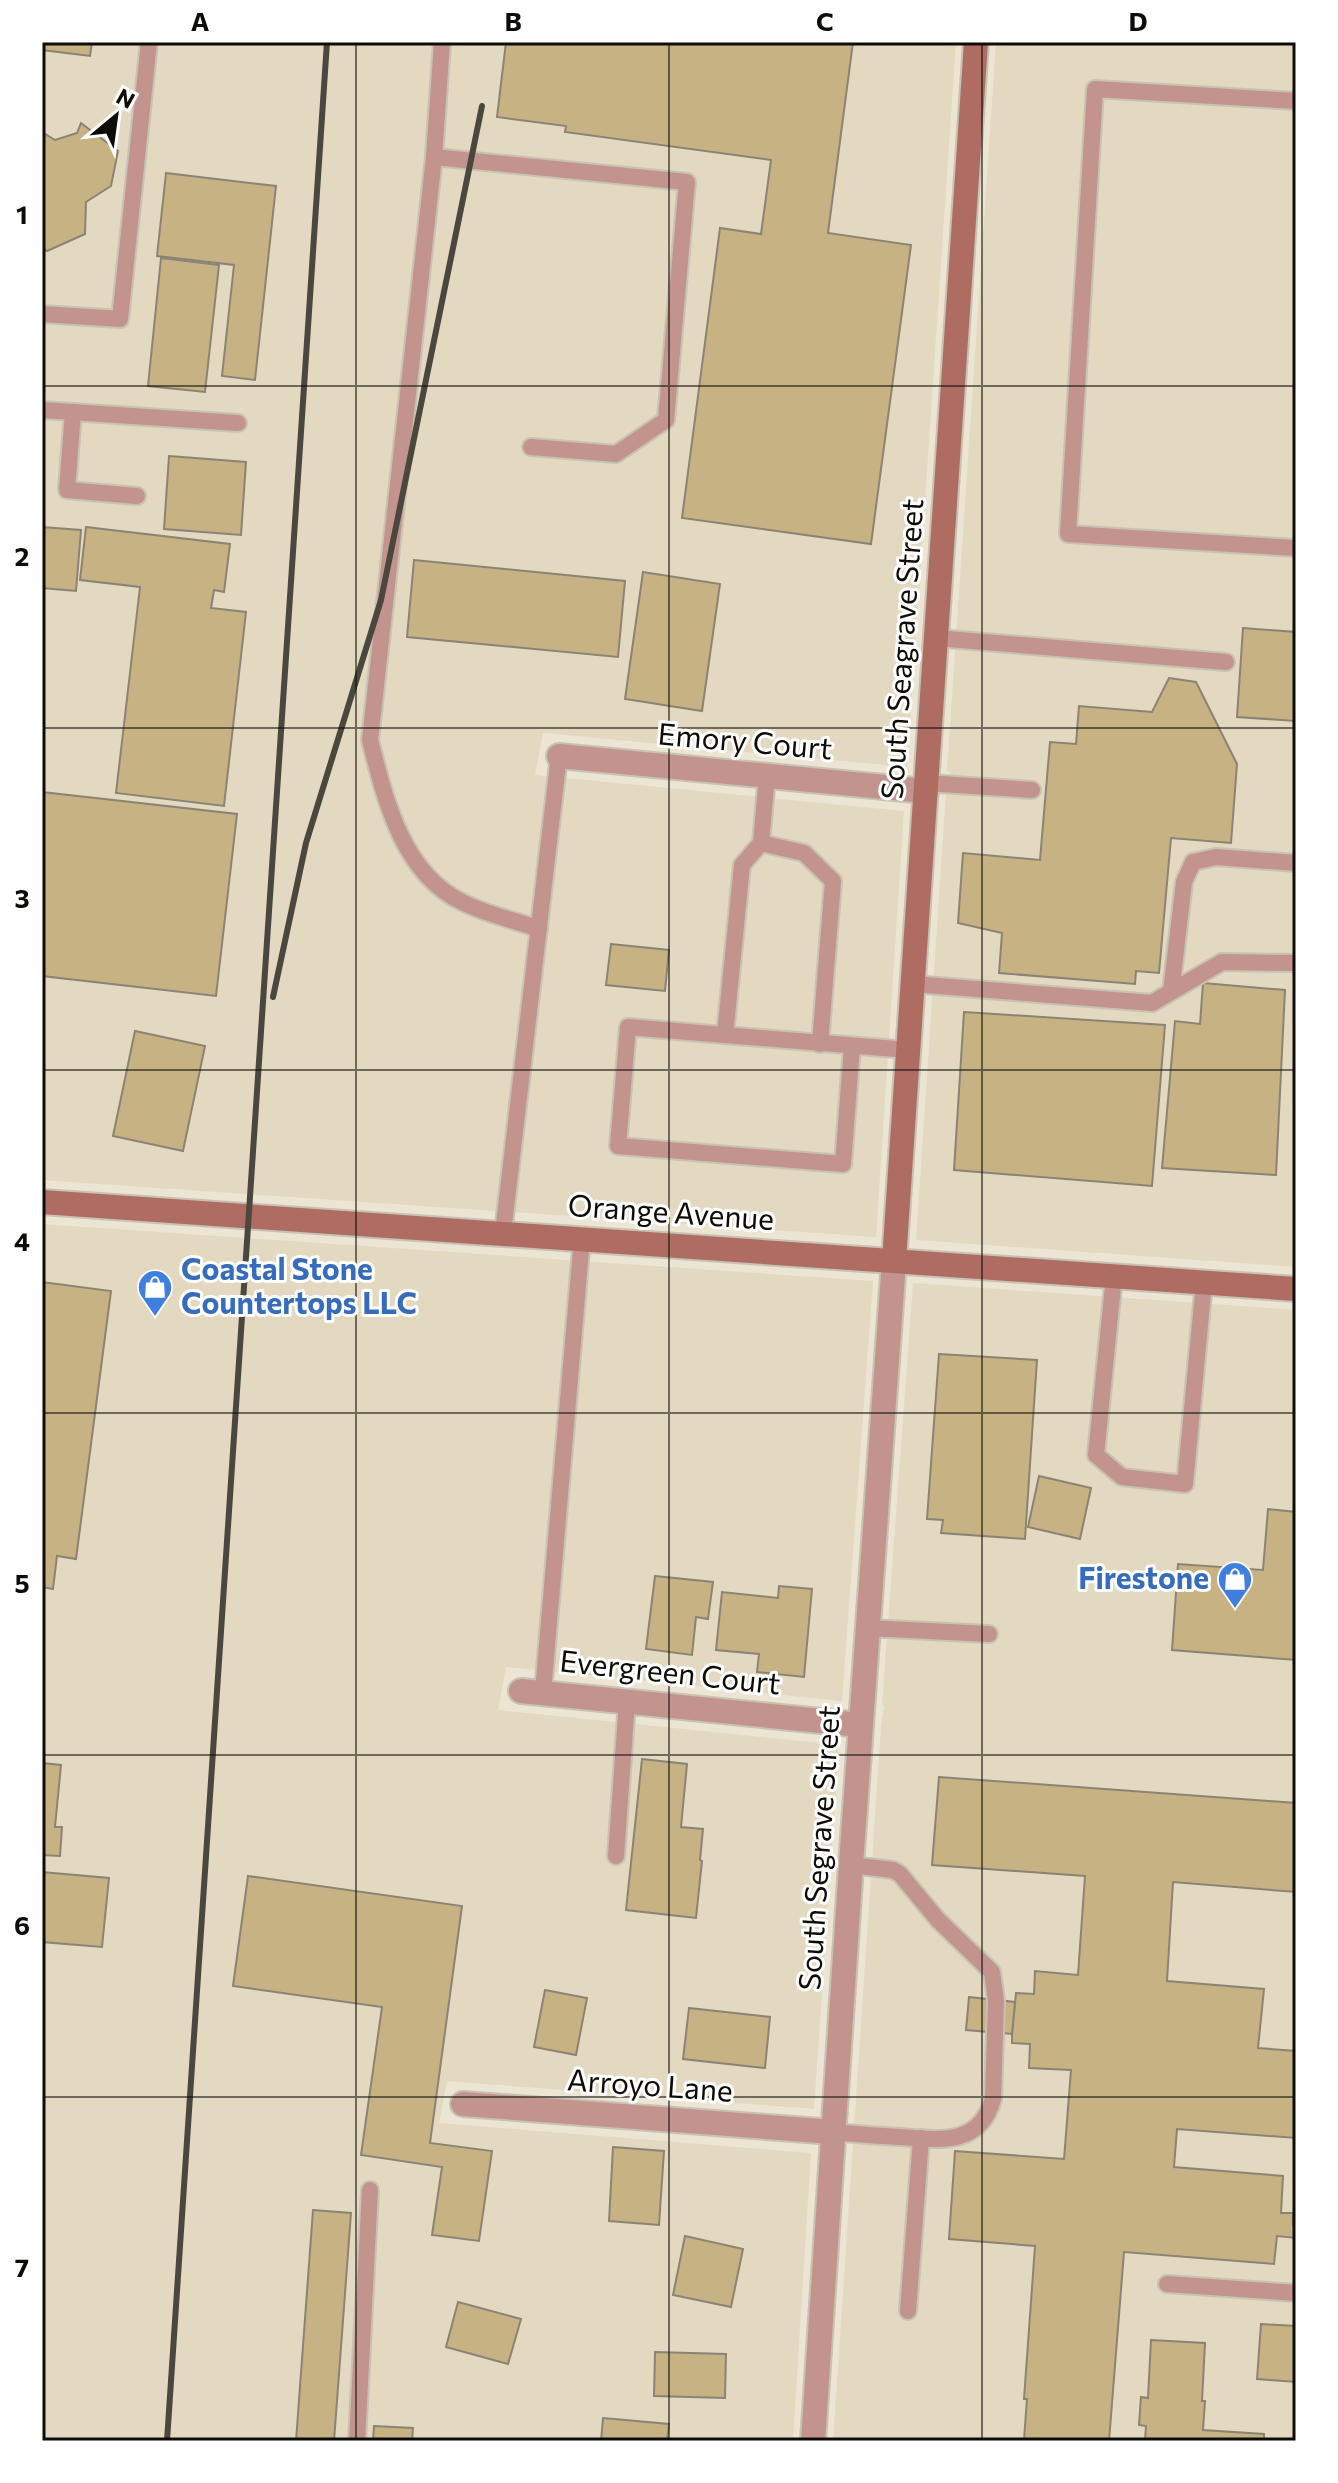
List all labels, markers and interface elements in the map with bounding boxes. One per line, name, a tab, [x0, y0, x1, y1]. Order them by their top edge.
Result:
text: A	[191, 5, 210, 36]
text: B	[504, 5, 522, 36]
text: C	[816, 5, 834, 36]
text: D	[1128, 5, 1148, 36]
north arrow	[76, 76, 156, 156]
text: N	[112, 82, 140, 114]
text: 1	[16, 198, 28, 229]
street label: South Seagrave Street	[872, 497, 929, 800]
text: 2	[15, 540, 29, 571]
street label: Emory Court	[657, 713, 834, 766]
text: 3	[14, 882, 30, 913]
street label: Orange Avenue	[567, 1185, 776, 1236]
text: 4	[14, 1225, 30, 1256]
place label: Coastal Stone Countertops LLC	[181, 1249, 417, 1320]
shop icon: Coastal Stone Countertops LLC	[136, 1268, 174, 1318]
place label: Firestone	[1078, 1558, 1209, 1595]
shop icon: Firestone	[1216, 1560, 1254, 1610]
text: 5	[14, 1567, 30, 1598]
street label: Evergreen Court	[558, 1641, 783, 1701]
street label: South Segrave Street	[789, 1704, 846, 1991]
text: 6	[14, 1909, 30, 1940]
street label: Arroyo Lane	[566, 2059, 734, 2108]
text: 7	[15, 2251, 29, 2282]

